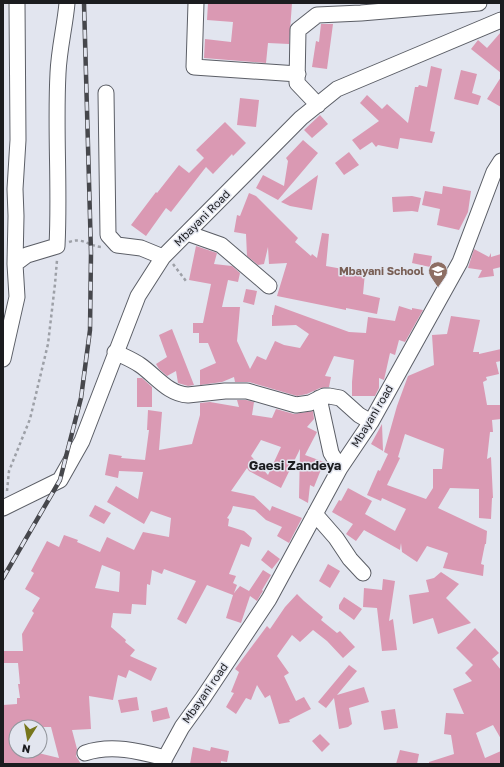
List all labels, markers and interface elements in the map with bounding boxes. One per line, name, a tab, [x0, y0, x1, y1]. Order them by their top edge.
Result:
street label: Mbayani Road	[171, 187, 232, 248]
school or university icon: Mbayani School	[427, 260, 449, 288]
place label: Mbayani School	[339, 264, 424, 277]
street label: Mbayani road	[348, 382, 395, 449]
district label: Gaesi Zandeya	[249, 457, 342, 473]
street label: Mbayani road	[179, 660, 230, 725]
north arrow	[8, 719, 48, 759]
text: N	[21, 742, 31, 756]

